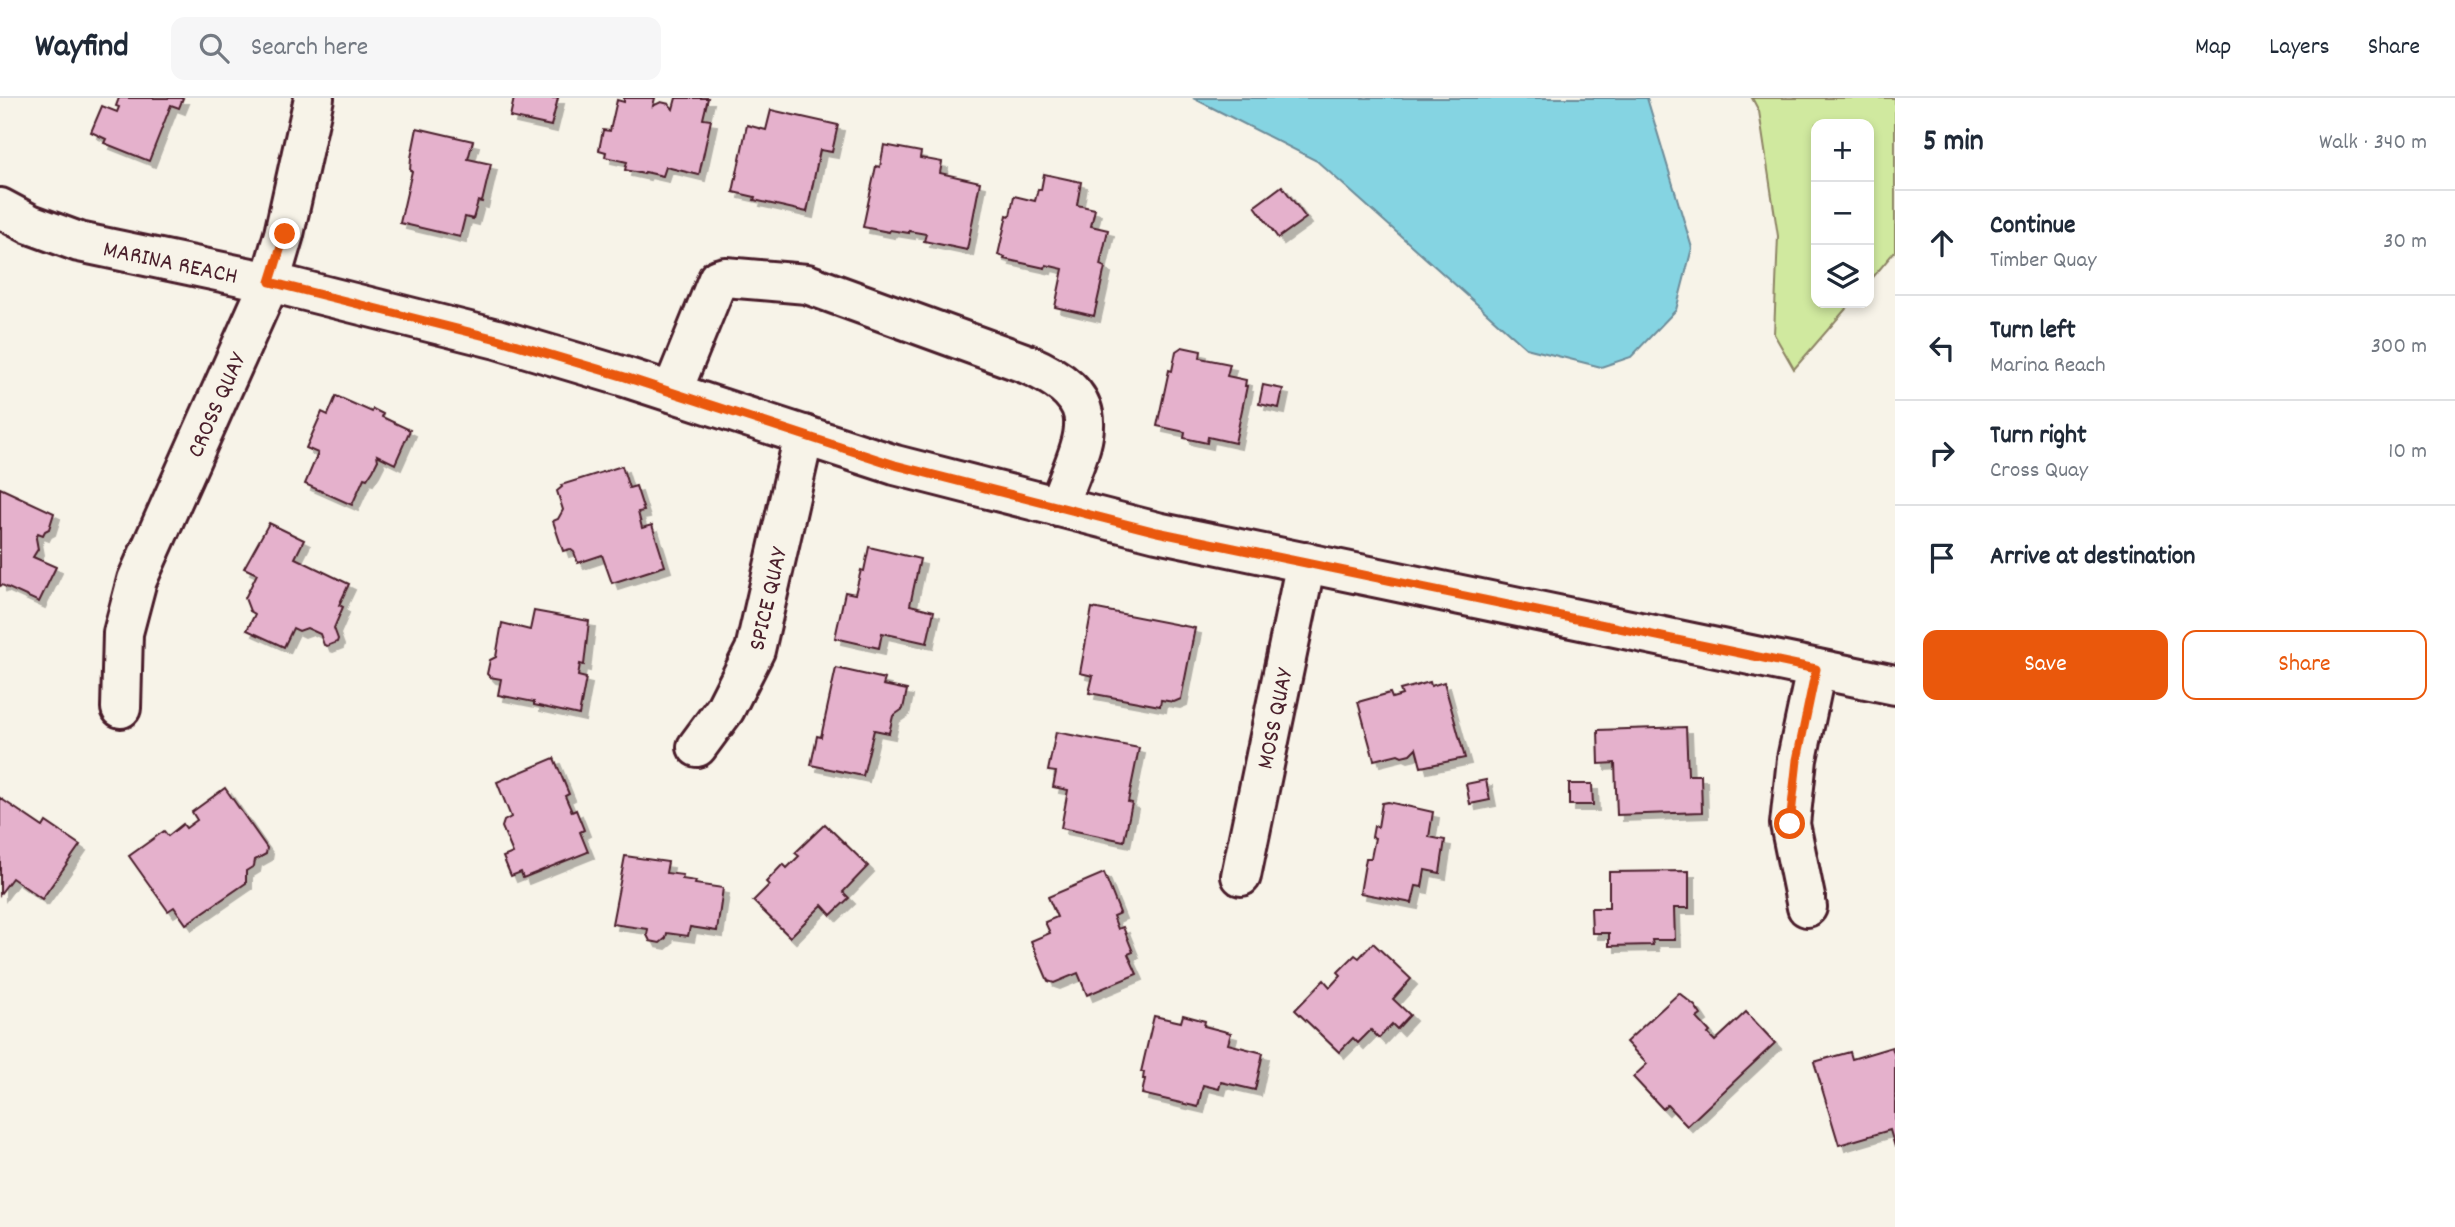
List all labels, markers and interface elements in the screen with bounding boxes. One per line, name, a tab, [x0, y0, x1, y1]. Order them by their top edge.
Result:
search box	[171, 17, 661, 80]
text: Wayfind	[35, 25, 129, 72]
icon: search	[195, 29, 233, 67]
text: Search here	[251, 30, 368, 67]
text: Map	[2195, 31, 2231, 65]
text: Layers	[2269, 31, 2330, 65]
text: Share	[2368, 31, 2420, 65]
map controls	[1811, 119, 1874, 308]
button: +	[1811, 119, 1874, 182]
text: 5 min	[1923, 122, 1984, 165]
text: Walk · 340 m	[2319, 127, 2427, 160]
button: −	[1811, 182, 1874, 245]
text: Continue	[1990, 208, 2075, 245]
route end	[269, 218, 300, 249]
icon: ahead	[1923, 224, 1961, 262]
text: 30 m	[2383, 226, 2427, 259]
street label: MARINA REACH	[100, 234, 241, 295]
button: layers	[1811, 245, 1874, 308]
text: Timber Quay	[1990, 245, 2097, 278]
text: Turn left	[1990, 313, 2076, 350]
icon: left	[1923, 329, 1961, 367]
text: 300 m	[2371, 331, 2427, 364]
street label: CROSS QUAY	[180, 347, 257, 464]
text: Marina Reach	[1990, 350, 2106, 383]
text: Turn right	[1990, 418, 2087, 455]
icon: right	[1923, 434, 1961, 472]
text: 10 m	[2388, 436, 2427, 469]
text: Cross Quay	[1990, 455, 2088, 488]
icon: arrive	[1923, 539, 1961, 577]
text: Arrive at destination	[1990, 539, 2195, 576]
street label: SPICE QUAY	[741, 543, 798, 654]
button: Save	[1923, 630, 2168, 700]
button: Share	[2182, 630, 2427, 700]
street label: MOSS QUAY	[1250, 664, 1304, 772]
route start	[1774, 808, 1805, 839]

